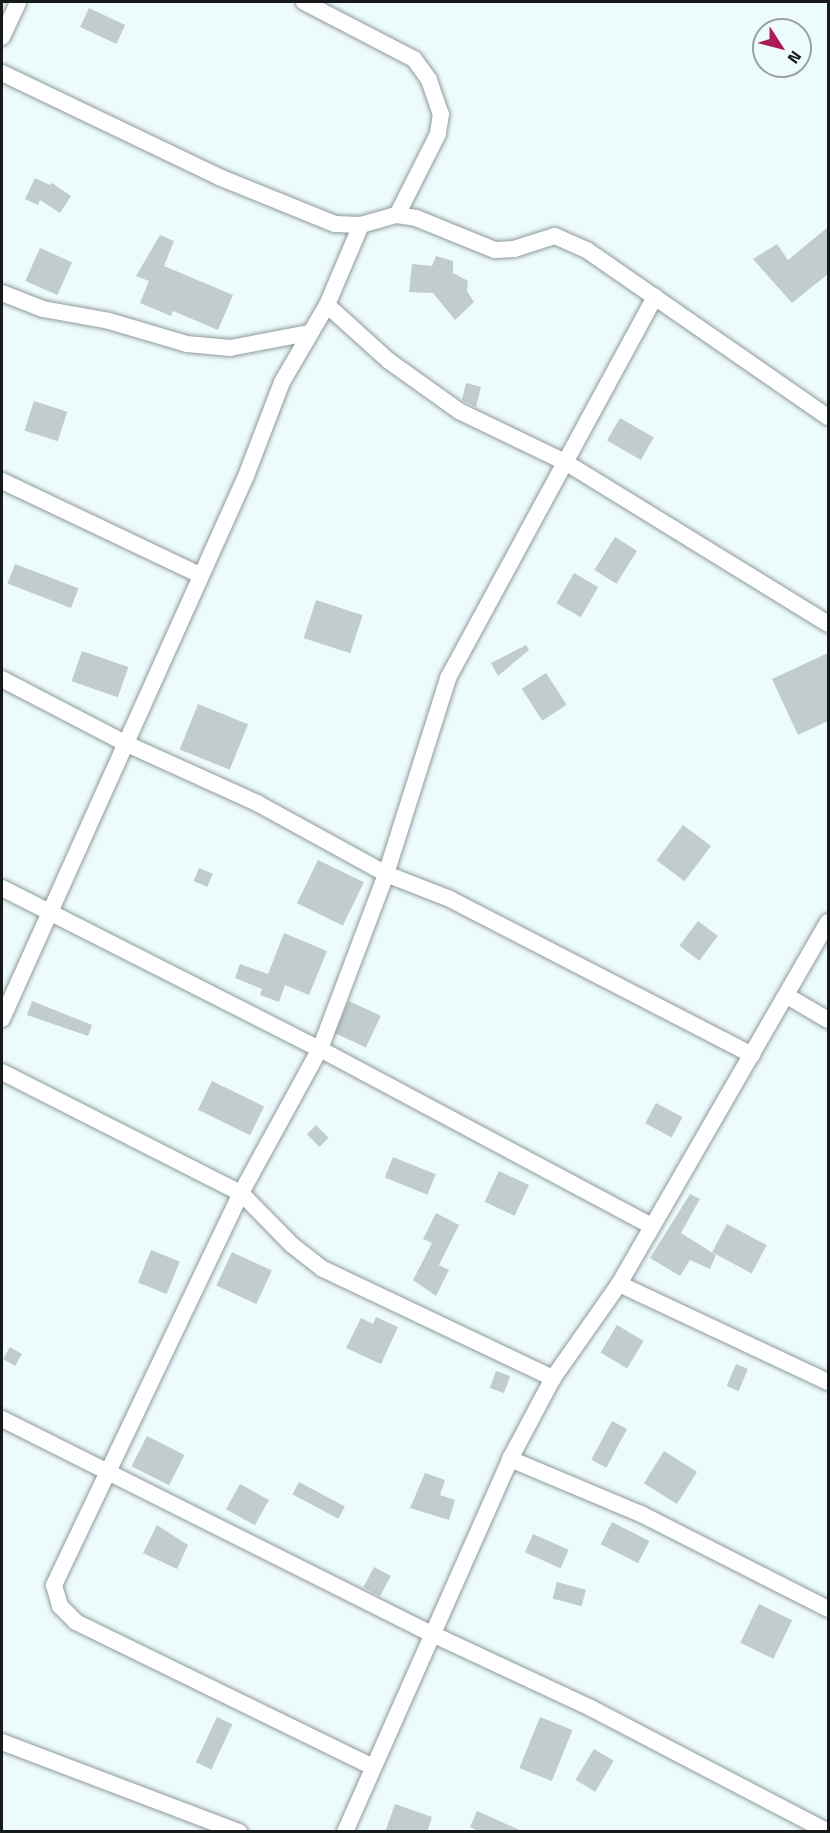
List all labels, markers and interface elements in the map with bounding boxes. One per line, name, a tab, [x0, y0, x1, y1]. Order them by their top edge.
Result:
north arrow	[752, 18, 812, 78]
text: N	[782, 46, 808, 69]

